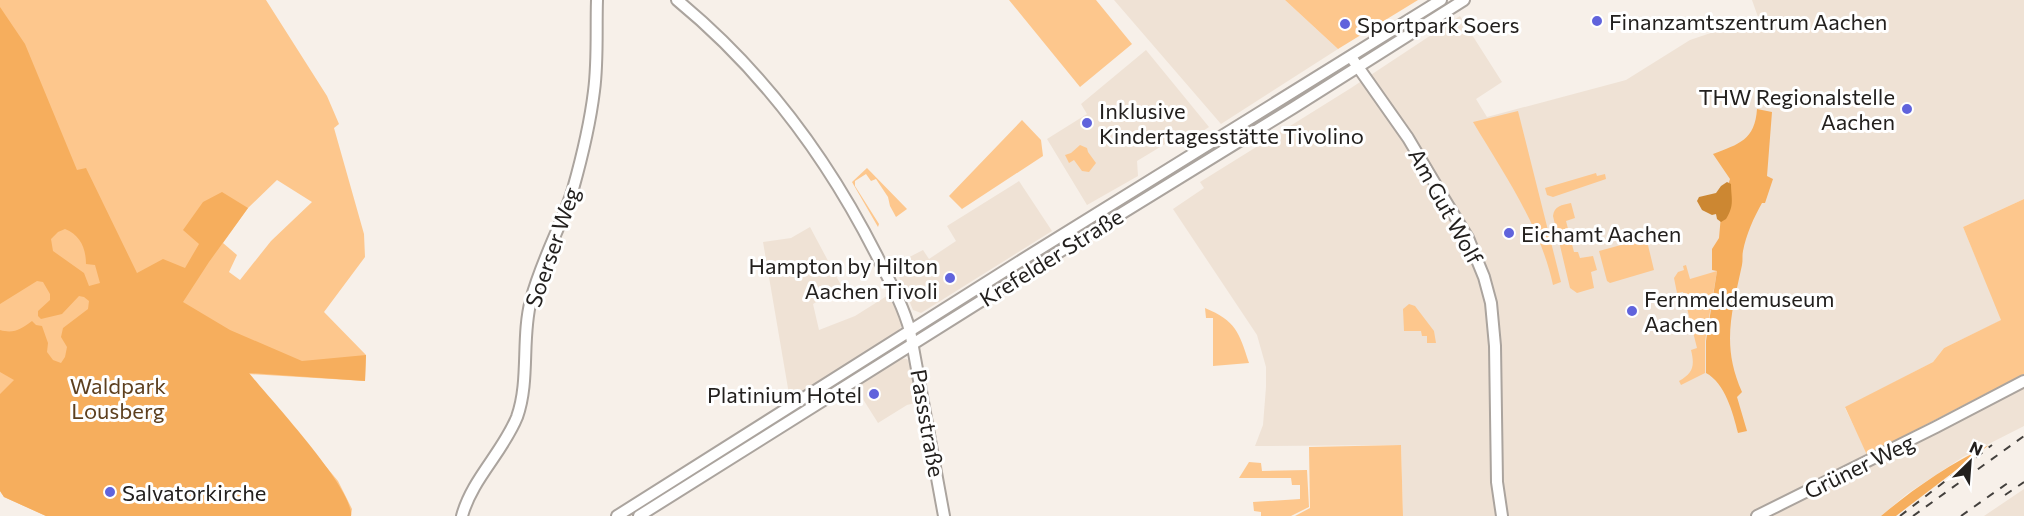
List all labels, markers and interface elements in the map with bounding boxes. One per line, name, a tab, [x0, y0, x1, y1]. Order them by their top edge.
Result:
place label: Finanzamtszentrum Aachen	[1609, 8, 1887, 35]
place label: Sportpark Soers	[1357, 11, 1519, 38]
marker: Finanzamtszentrum Aachen	[1590, 14, 1604, 28]
marker: Sportpark Soers	[1338, 17, 1352, 31]
place label: THW Regionalstelle Aachen	[1699, 83, 1895, 135]
place label: Inklusive Kindertagesstätte Tivolino	[1099, 97, 1364, 149]
marker: THW Regionalstelle Aachen	[1900, 102, 1914, 116]
marker: Inklusive Kindertagesstätte Tivolino	[1080, 116, 1094, 130]
street label: Am Gut Wolf	[1403, 143, 1489, 269]
street label: Soerser Weg	[519, 183, 585, 311]
street label: Krefelder Straße	[974, 202, 1128, 312]
place label: Eichamt Aachen	[1521, 220, 1681, 247]
marker: Eichamt Aachen	[1502, 226, 1516, 240]
place label: Hampton by Hilton Aachen Tivoli	[748, 252, 938, 304]
marker: Hampton by Hilton Aachen Tivoli	[943, 271, 957, 285]
place label: Fernmeldemuseum Aachen	[1644, 285, 1834, 337]
marker: Fernmeldemuseum Aachen	[1625, 304, 1639, 318]
street label: Passstraße	[905, 367, 951, 479]
park label: Waldpark Lousberg	[70, 372, 166, 424]
place label: Platinium Hotel	[707, 381, 862, 408]
marker: Platinium Hotel	[867, 387, 881, 401]
street label: Grüner Weg	[1800, 428, 1918, 504]
north arrow	[1940, 432, 2000, 492]
text: N	[1967, 437, 1986, 459]
place label: Salvatorkirche	[122, 479, 266, 506]
marker: Salvatorkirche	[103, 485, 117, 499]

